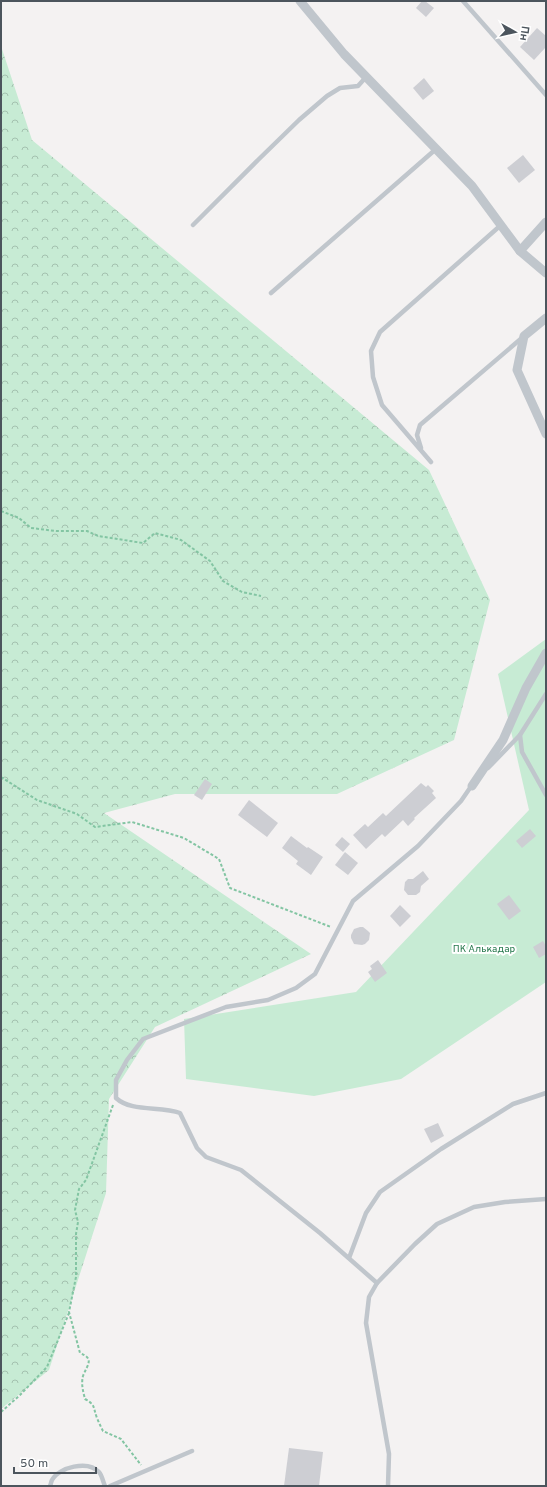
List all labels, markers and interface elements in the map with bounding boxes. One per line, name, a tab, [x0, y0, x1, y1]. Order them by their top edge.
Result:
north arrow	[495, 12, 535, 52]
text: Пн	[516, 25, 532, 42]
park label: ПК Алькадар	[453, 943, 516, 956]
scale bar	[14, 1449, 96, 1475]
text: 50 m	[20, 1456, 48, 1472]

